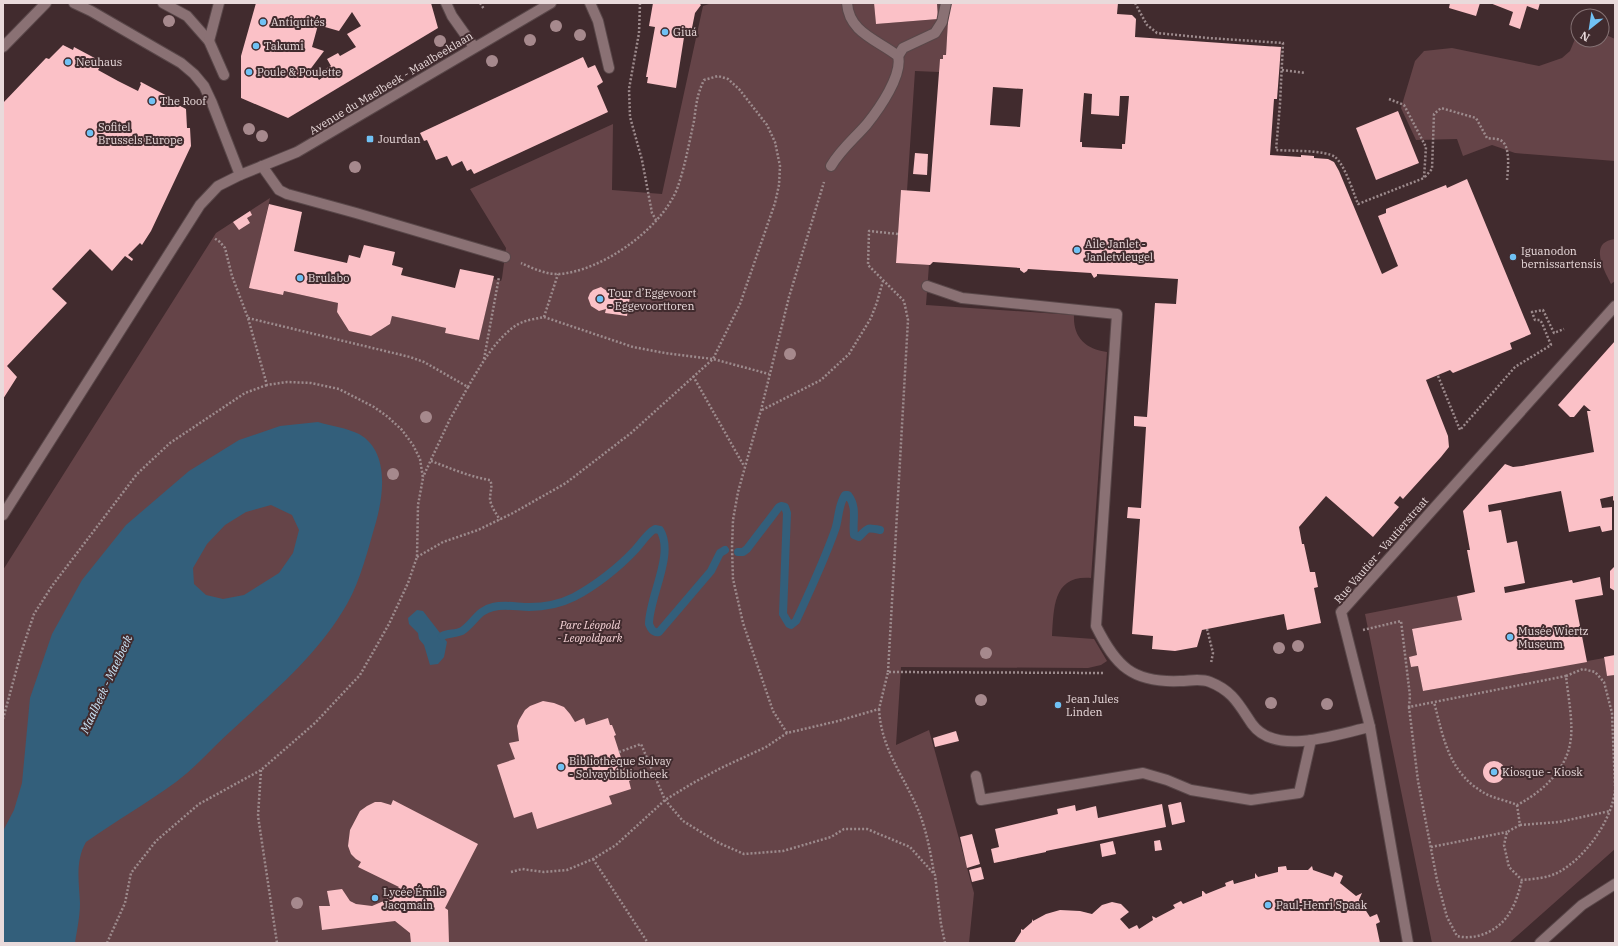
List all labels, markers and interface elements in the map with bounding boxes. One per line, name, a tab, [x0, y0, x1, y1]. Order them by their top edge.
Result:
north arrow	[1570, 8, 1610, 48]
place label: Antiquités	[271, 15, 325, 29]
marker: Antiquités	[258, 17, 268, 27]
place label: Giuá	[673, 25, 697, 39]
marker: Giuá	[660, 27, 670, 37]
street label: Avenue du Maelbeek - Maalbeeklaan	[307, 28, 475, 138]
text: N	[1577, 28, 1592, 45]
place label: Takumi	[264, 39, 304, 53]
marker: Takumi	[251, 41, 261, 51]
place label: Neuhaus	[76, 55, 122, 69]
marker: Neuhaus	[63, 57, 73, 67]
place label: Poule & Poulette	[257, 65, 341, 79]
marker: Poule & Poulette	[244, 67, 254, 77]
place label: The Roof	[160, 94, 207, 108]
marker: The Roof	[147, 96, 157, 106]
place label: Sofitel Brussels Europe	[98, 120, 183, 147]
marker: Sofitel Brussels Europe	[85, 128, 95, 138]
place label: Jourdan	[378, 132, 421, 146]
marker: Jourdan	[365, 134, 375, 144]
place label: Aile Janlet - Janletvleugel	[1085, 237, 1153, 264]
place label: Iguanodon bernissartensis	[1521, 244, 1602, 271]
marker: Aile Janlet - Janletvleugel	[1072, 245, 1082, 255]
marker: Iguanodon bernissartensis	[1508, 252, 1518, 262]
place label: Brulabo	[308, 271, 349, 285]
marker: Brulabo	[295, 273, 305, 283]
place label: Tour d’Eggevoort - Eggevoorttoren	[608, 286, 696, 313]
marker: Tour d’Eggevoort - Eggevoorttoren	[595, 294, 605, 304]
street label: Rue Vautier - Vautierstraat	[1331, 494, 1431, 606]
park label: Parc Léopold - Leopoldpark	[557, 618, 623, 645]
place label: Musée Wiertz Museum	[1518, 624, 1589, 651]
water label: Maalbeek - Maelbeek	[76, 632, 136, 736]
marker: Musée Wiertz Museum	[1505, 632, 1515, 642]
place label: Jean Jules Linden	[1066, 692, 1119, 719]
marker: Jean Jules Linden	[1053, 700, 1063, 710]
place label: Bibliothèque Solvay - Solvaybibliotheek	[569, 754, 672, 781]
marker: Bibliothèque Solvay - Solvaybibliotheek	[556, 762, 566, 772]
place label: Kiosque - Kiosk	[1502, 765, 1583, 779]
marker: Kiosque - Kiosk	[1489, 767, 1499, 777]
place label: Lycée Émile Jacqmain	[383, 885, 445, 912]
marker: Lycée Émile Jacqmain	[370, 893, 380, 903]
place label: Paul-Henri Spaak	[1276, 898, 1368, 912]
marker: Paul-Henri Spaak	[1263, 900, 1273, 910]

